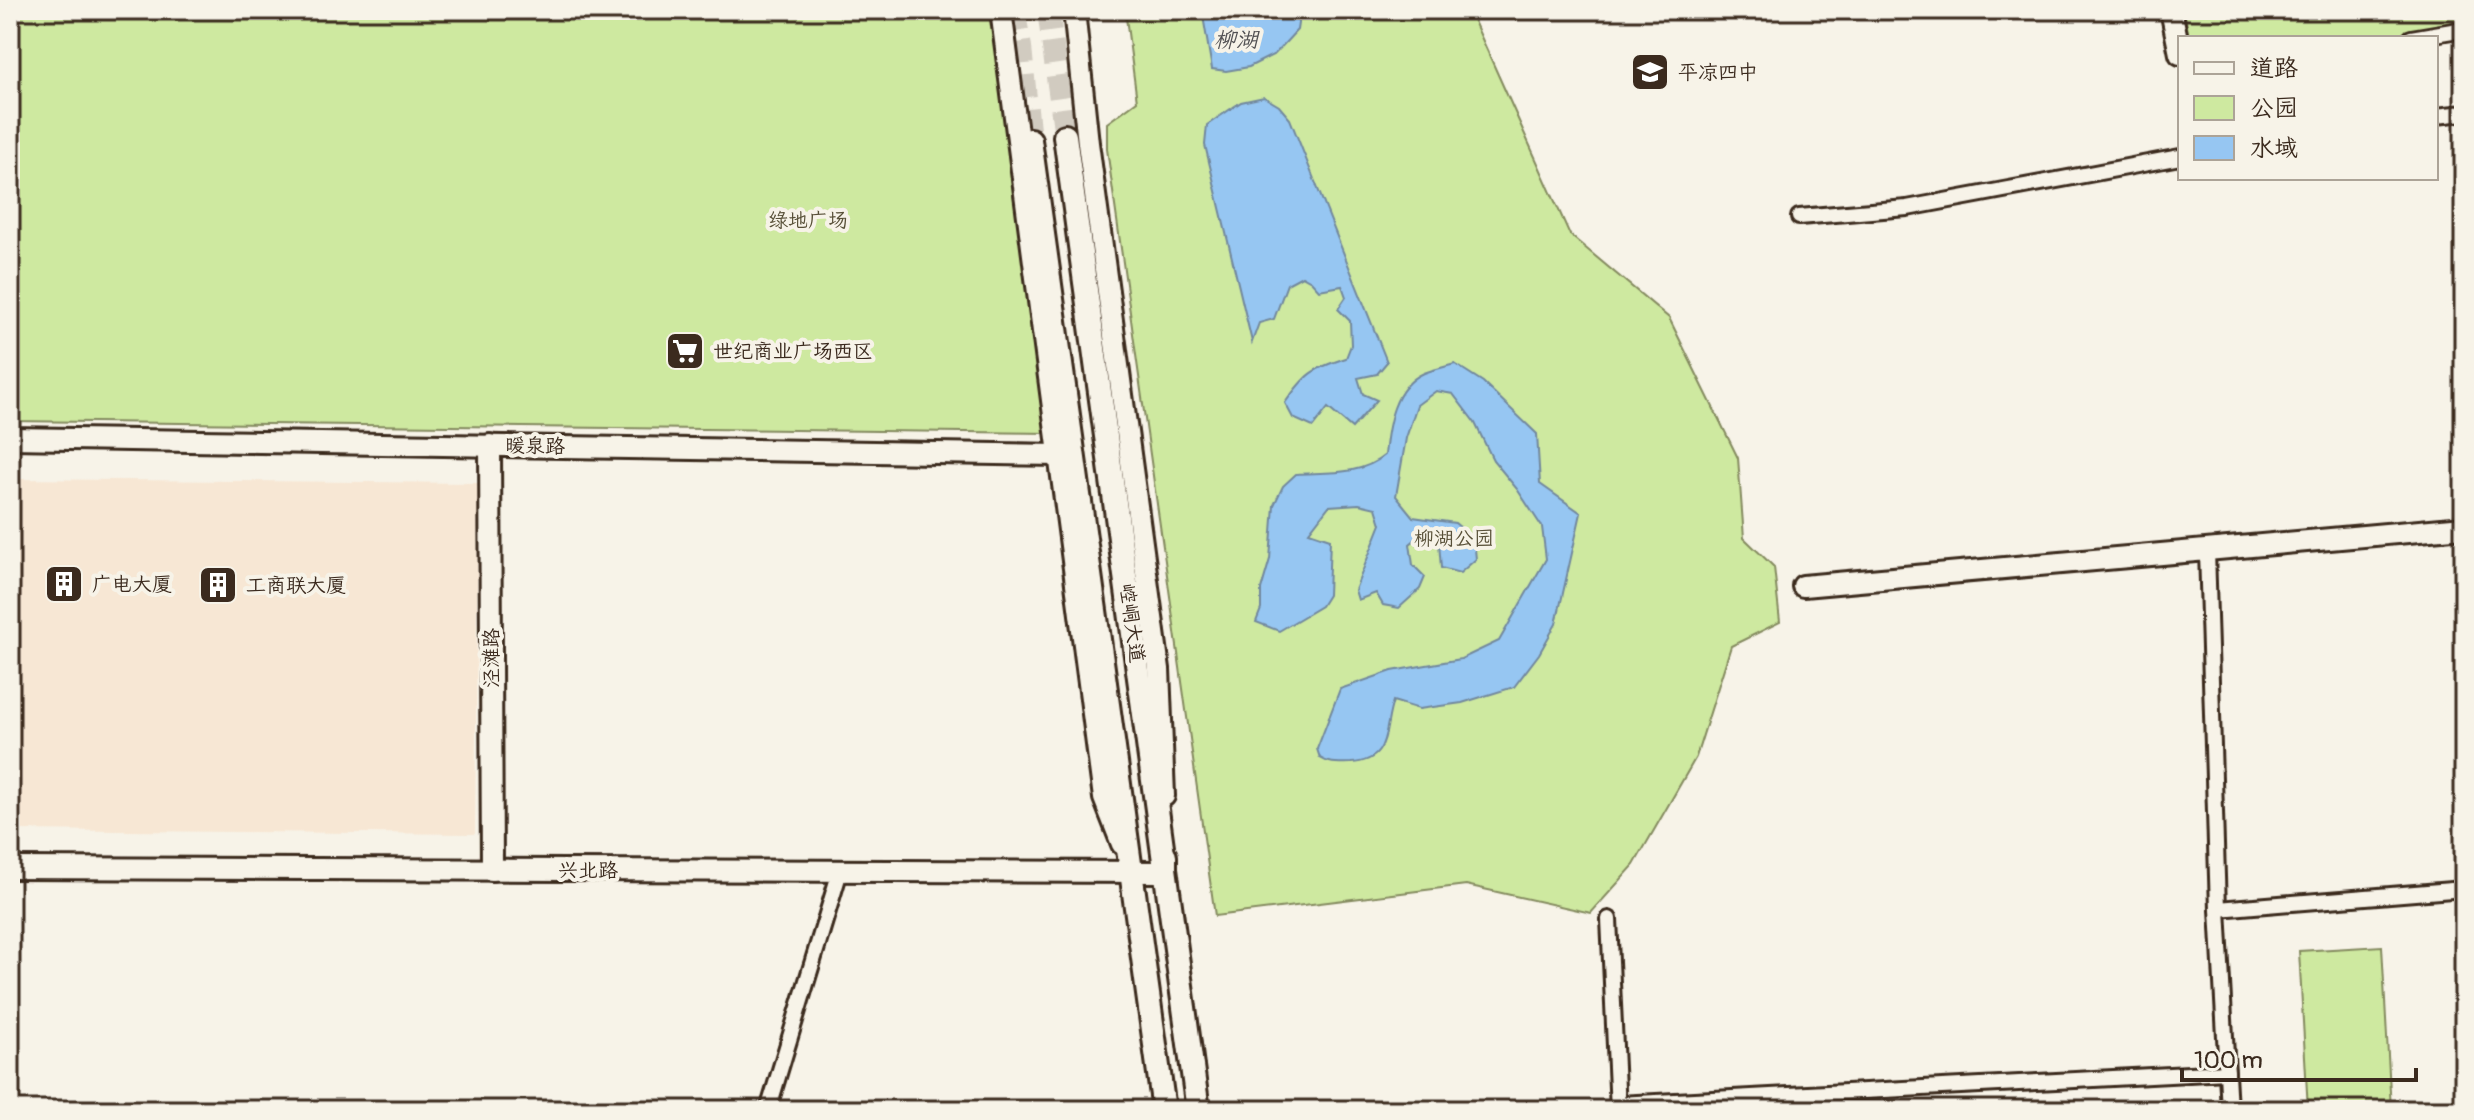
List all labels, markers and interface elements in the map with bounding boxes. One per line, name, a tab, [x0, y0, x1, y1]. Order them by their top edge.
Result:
water label: 柳湖	[1214, 26, 1260, 54]
legend	[2178, 36, 2438, 180]
school or university icon: 平凉四中	[1629, 51, 1671, 93]
text: 道路	[2250, 54, 2298, 83]
place label: 平凉四中	[1678, 60, 1758, 85]
text: 公园	[2250, 94, 2298, 123]
text: 水域	[2250, 134, 2298, 163]
park label: 绿地广场	[768, 208, 848, 233]
supermarket icon: 世纪商业广场西区	[664, 330, 706, 372]
place label: 世纪商业广场西区	[713, 339, 873, 364]
street label: 暖泉路	[505, 433, 566, 459]
park label: 柳湖公园	[1414, 526, 1494, 551]
building icon: 广电大厦	[43, 563, 85, 605]
building icon: 工商联大厦	[197, 564, 239, 606]
place label: 广电大厦	[92, 572, 172, 597]
place label: 工商联大厦	[246, 573, 346, 598]
street label: 崆峒大道	[1114, 582, 1150, 664]
street label: 泾滩路	[479, 627, 504, 688]
street label: 兴北路	[558, 858, 619, 883]
scale bar	[2182, 1032, 2416, 1082]
text: 100 m	[2194, 1046, 2263, 1075]

